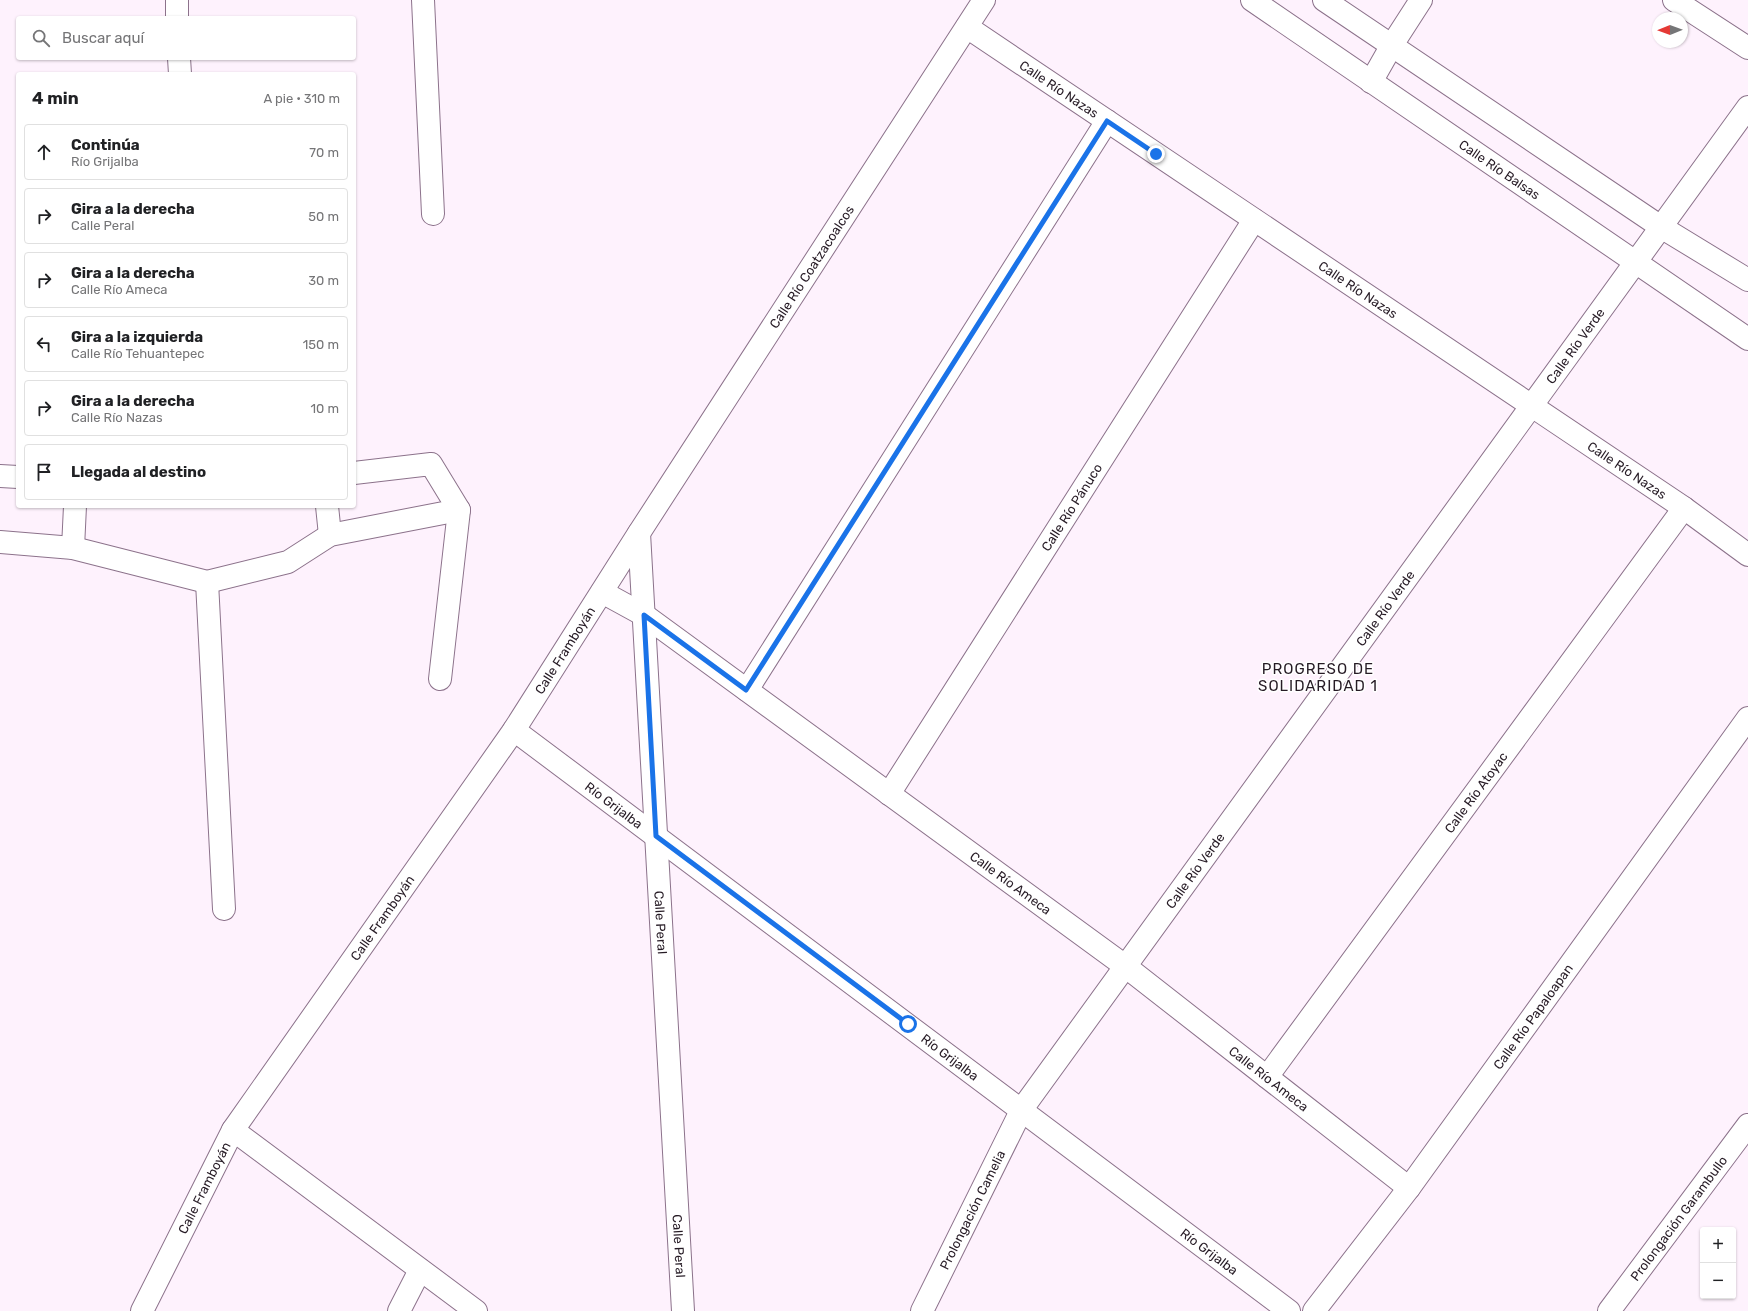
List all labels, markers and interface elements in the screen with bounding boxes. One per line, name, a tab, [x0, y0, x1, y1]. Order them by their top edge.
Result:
north arrow	[1652, 12, 1688, 48]
search box	[16, 16, 356, 60]
icon: search	[30, 27, 52, 49]
text: Buscar aquí	[62, 29, 144, 47]
street label: Calle Río Nazas	[1017, 57, 1102, 121]
text: 4 min	[32, 88, 79, 108]
text: A pie · 310 m	[263, 91, 340, 106]
text: Continúa	[71, 136, 140, 154]
street label: Calle Río Balsas	[1456, 136, 1543, 202]
icon: ahead	[33, 141, 55, 163]
text: 70 m	[309, 145, 339, 160]
route end	[1147, 145, 1165, 163]
text: Río Grijalba	[71, 154, 139, 169]
text: Gira a la derecha	[71, 200, 195, 218]
street label: Calle Río Coatzacoalcos	[766, 202, 857, 331]
icon: right	[33, 205, 55, 227]
text: 50 m	[308, 209, 339, 224]
text: Calle Peral	[71, 218, 134, 233]
street label: Calle Río Nazas	[1316, 258, 1401, 321]
text: Gira a la derecha	[71, 264, 195, 282]
icon: right	[33, 269, 55, 291]
text: 30 m	[308, 273, 339, 288]
text: Calle Río Ameca	[71, 282, 167, 297]
street label: Calle Río Verde	[1543, 305, 1607, 386]
text: Gira a la izquierda	[71, 328, 203, 346]
icon: left	[33, 333, 55, 355]
text: 150 m	[303, 337, 339, 352]
text: Calle Río Tehuantepec	[71, 346, 204, 361]
text: Gira a la derecha	[71, 392, 195, 410]
icon: right	[33, 397, 55, 419]
text: 10 m	[310, 401, 339, 416]
text: Calle Río Nazas	[71, 410, 163, 425]
street label: Calle Río Nazas	[1585, 438, 1670, 502]
icon: arrive	[33, 461, 55, 483]
street label: Calle Río Pánuco	[1038, 461, 1105, 554]
text: Llegada al destino	[71, 463, 206, 481]
street label: Calle Río Verde	[1353, 567, 1417, 649]
street label: Calle Framboyán	[531, 604, 598, 697]
district label: PROGRESO DE SOLIDARIDAD 1	[1258, 660, 1378, 695]
street label: Calle Río Atoyac	[1441, 749, 1510, 836]
street label: Río Grijalba	[582, 779, 646, 831]
street label: Calle Río Verde	[1162, 830, 1227, 911]
street label: Calle Río Ameca	[967, 848, 1054, 917]
street label: Calle Framboyán	[347, 872, 417, 963]
street label: Calle Peral	[652, 890, 670, 954]
street label: Calle Río Papaloapan	[1490, 961, 1576, 1072]
route start	[899, 1015, 917, 1033]
street label: Río Grijalba	[918, 1031, 982, 1083]
street label: Calle Río Ameca	[1226, 1043, 1312, 1114]
street label: Calle Framboyán	[175, 1139, 233, 1236]
street label: Prolongación Camelia	[936, 1148, 1008, 1272]
street label: Prolongación Garambullo	[1627, 1153, 1730, 1283]
street label: Calle Peral	[670, 1214, 689, 1278]
street label: Río Grijalba	[1178, 1225, 1241, 1278]
map controls	[1700, 1227, 1736, 1299]
button: +	[1700, 1227, 1736, 1263]
button: −	[1700, 1263, 1736, 1299]

